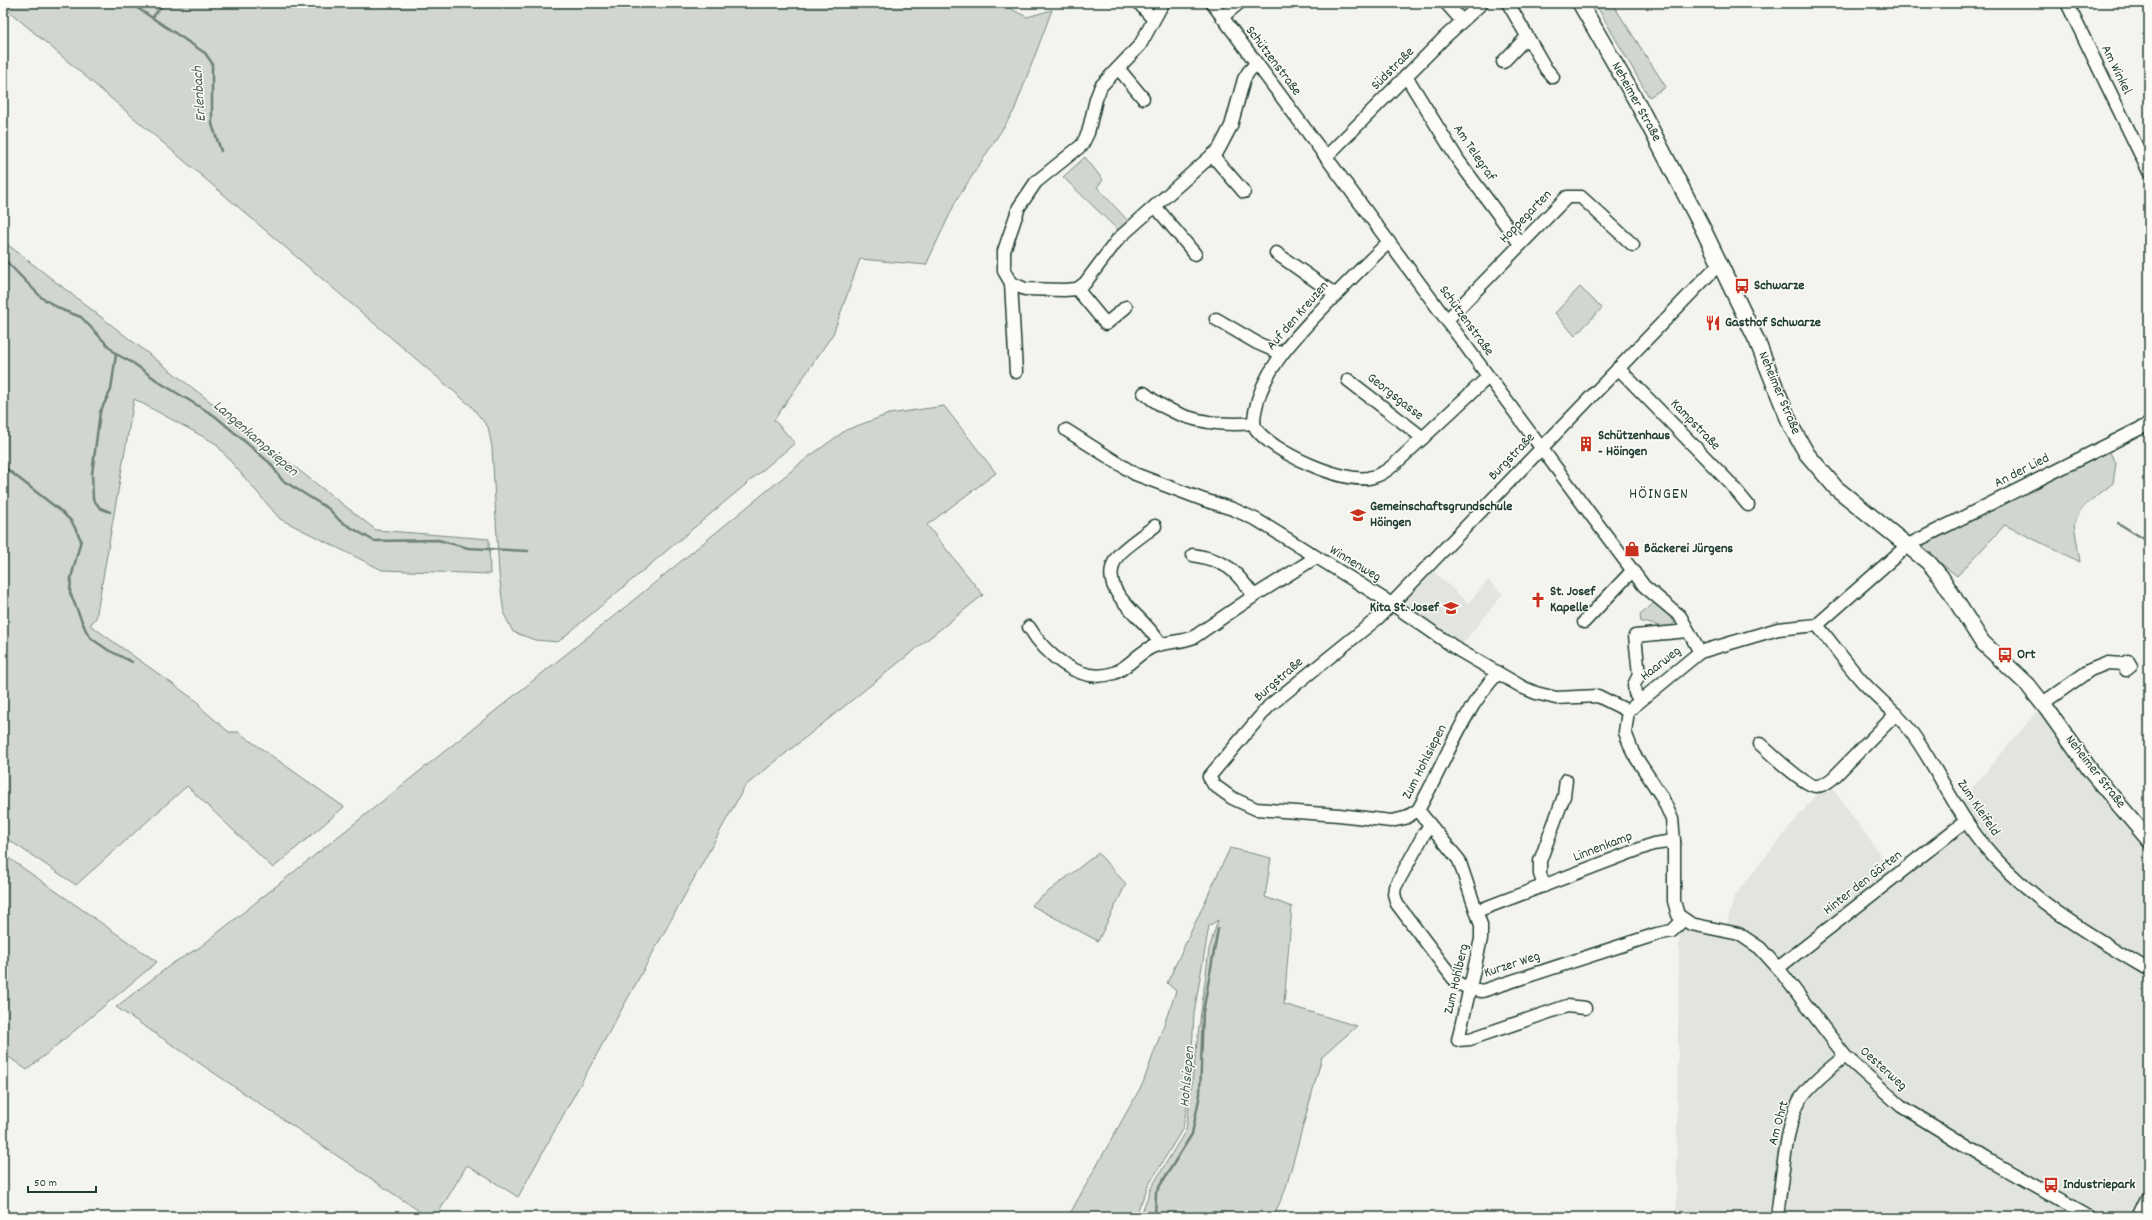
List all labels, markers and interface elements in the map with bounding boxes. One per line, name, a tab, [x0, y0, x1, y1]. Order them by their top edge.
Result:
street label: Schützenstraße	[1240, 22, 1306, 100]
street label: Am Winkel	[2095, 42, 2137, 99]
street label: Südstraße	[1367, 43, 1419, 95]
street label: Neheimer Straße	[1606, 59, 1666, 145]
water label: Erlenbach	[187, 64, 213, 123]
street label: Am Telegraf	[1448, 121, 1501, 186]
street label: Hoppegarten	[1495, 186, 1557, 248]
place label: Schwarze	[1754, 276, 1804, 296]
street label: Auf den Kreuzen	[1262, 277, 1334, 355]
bus stop icon: Schwarze	[1733, 277, 1751, 295]
street label: Schützenstraße	[1434, 282, 1498, 360]
place label: Gasthof Schwarze	[1725, 313, 1821, 333]
restaurant icon: Gasthof Schwarze	[1704, 314, 1722, 332]
street label: Neheimer Straße	[1753, 348, 1805, 438]
street label: Georgsgasse	[1362, 368, 1428, 426]
street label: Kampstraße	[1665, 395, 1725, 455]
water label: Langenkampsiepen	[208, 396, 303, 483]
place label: Schützenhaus - Höingen	[1598, 426, 1670, 462]
street label: Burgstraße	[1484, 429, 1540, 485]
building icon: Schützenhaus - Höingen	[1577, 435, 1595, 453]
street label: An der Lied	[1991, 449, 2053, 493]
district label: HÖINGEN	[1629, 483, 1689, 506]
place label: Gemeinschaftsgrundschule Höingen	[1370, 497, 1512, 533]
school or university icon: Gemeinschaftsgrundschule Höingen	[1349, 506, 1367, 524]
place label: Bäckerei Jürgens	[1644, 539, 1733, 559]
shop icon: Bäckerei Jürgens	[1623, 540, 1641, 558]
street label: Winnenweg	[1325, 541, 1385, 587]
place label: St. Josef Kapelle	[1550, 582, 1596, 618]
church icon: St. Josef Kapelle	[1529, 591, 1547, 609]
place label: Kita St. Josef	[1370, 598, 1440, 618]
school or university icon: Kita St. Josef	[1442, 599, 1460, 617]
street label: Haarweg	[1636, 642, 1686, 686]
place label: Ort	[2017, 645, 2036, 665]
bus stop icon: Ort	[1996, 646, 2014, 664]
street label: Burgstraße	[1250, 653, 1308, 707]
street label: Zum Hohlsiepen	[1398, 721, 1452, 803]
street label: Neheimer Straße	[2060, 731, 2130, 813]
street label: Zum Kleifeld	[1952, 776, 2004, 840]
street label: Linnenkamp	[1570, 827, 1636, 867]
street label: Hinter den Gärten	[1819, 846, 1907, 920]
street label: Zum Hohlberg	[1439, 942, 1475, 1016]
street label: Kurzer Weg	[1481, 947, 1543, 983]
street label: Oesterweg	[1855, 1042, 1911, 1096]
water label: Hohlsiepen	[1174, 1045, 1202, 1108]
street label: Am Ohrt	[1763, 1099, 1795, 1147]
scale bar	[28, 1168, 96, 1194]
text: 50 m	[34, 1175, 57, 1192]
place label: Industriepark	[2063, 1175, 2136, 1195]
bus stop icon: Industriepark	[2042, 1176, 2060, 1194]

